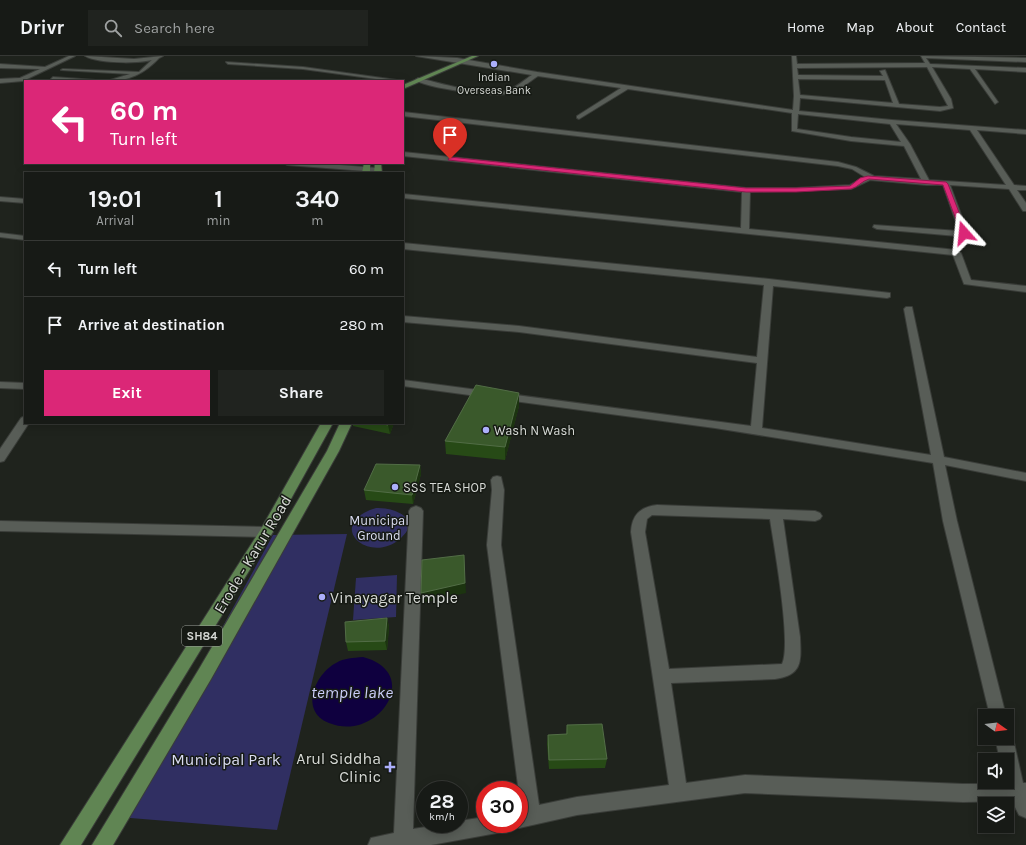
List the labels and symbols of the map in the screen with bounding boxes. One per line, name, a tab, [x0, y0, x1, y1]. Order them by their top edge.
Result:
marker: Indian Overseas Bank	[489, 59, 499, 69]
place label: Indian Overseas Bank	[457, 71, 531, 97]
pin	[433, 118, 467, 159]
position arrow	[943, 212, 985, 254]
place label: Wash N Wash	[494, 423, 575, 438]
marker: Wash N Wash	[481, 425, 491, 435]
place label: SSS TEA SHOP	[403, 480, 486, 495]
marker: SSS TEA SHOP	[390, 482, 400, 492]
street label: Erode - Karur Road	[210, 492, 295, 617]
park label: Municipal Ground	[349, 513, 409, 543]
place label: Vinayagar Temple	[330, 588, 458, 607]
marker: Vinayagar Temple	[317, 592, 327, 602]
road number: SH84	[182, 626, 222, 646]
water label: temple lake	[311, 682, 393, 702]
north arrow	[978, 709, 1014, 745]
place label: Arul Siddha Clinic	[296, 749, 381, 786]
park label: Municipal Park	[171, 750, 281, 769]
marker: Arul Siddha Clinic	[384, 761, 396, 773]
speed limit sign: 30	[476, 781, 528, 833]

